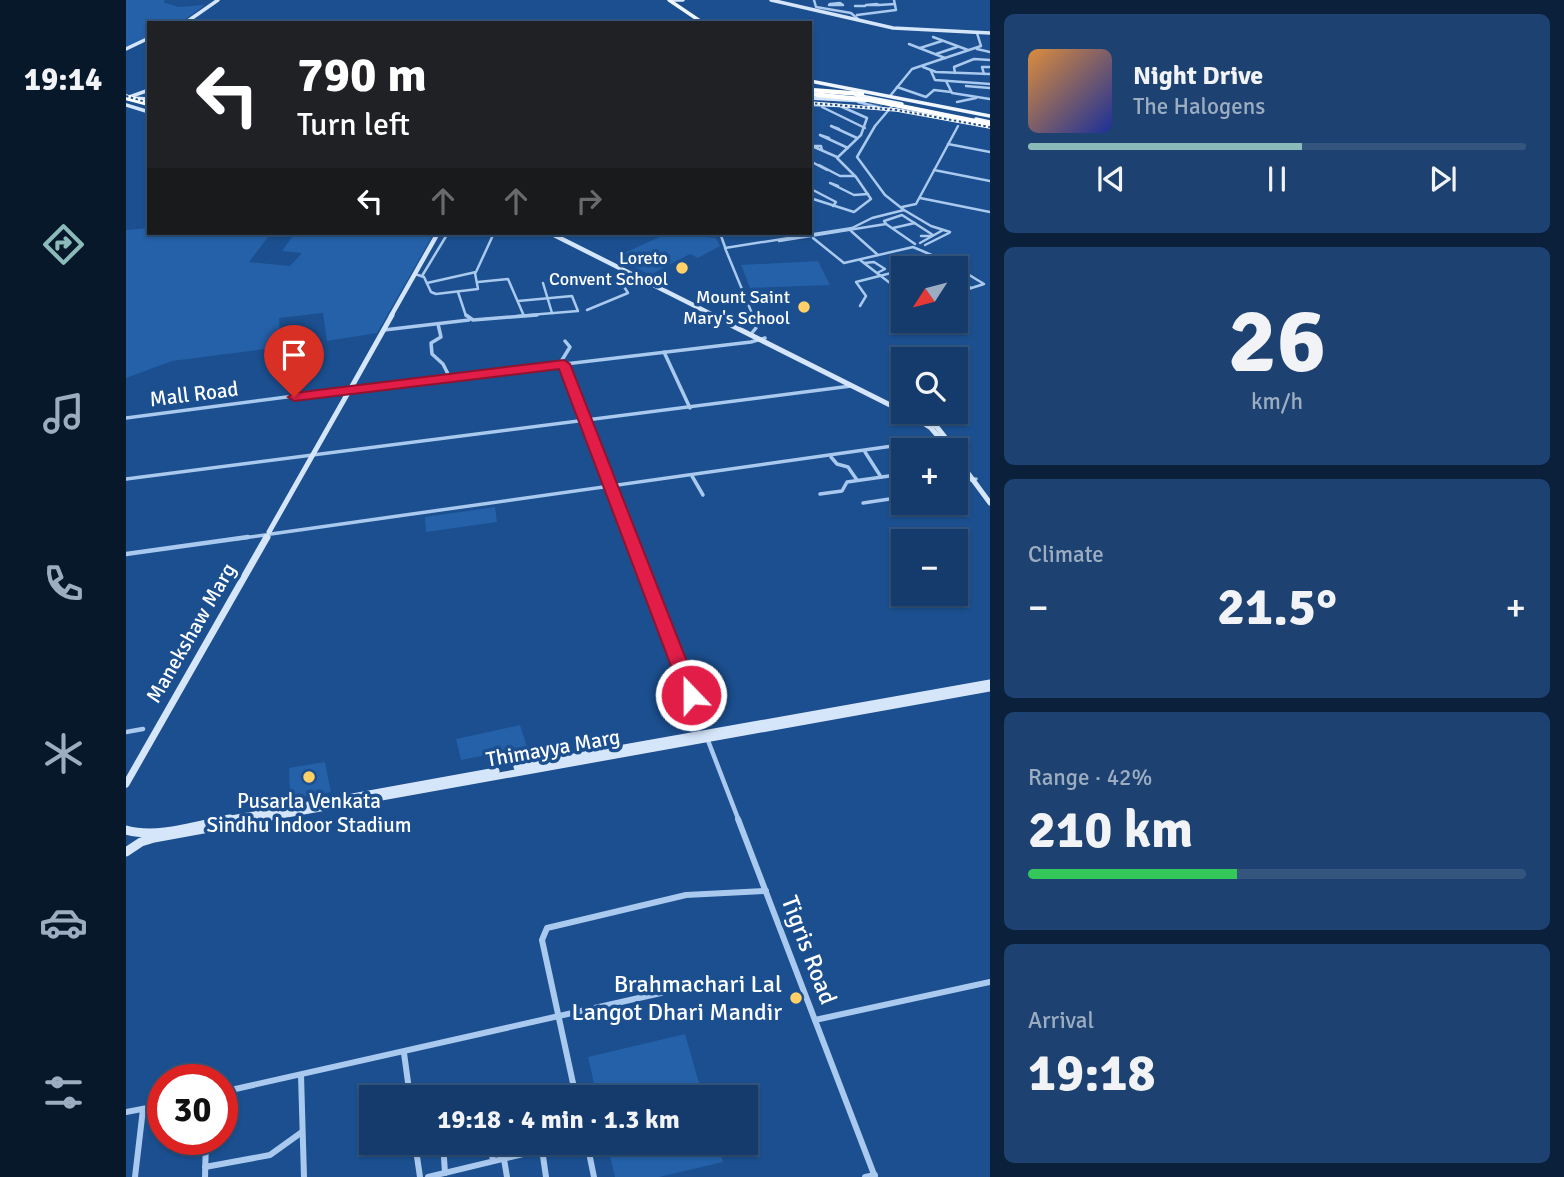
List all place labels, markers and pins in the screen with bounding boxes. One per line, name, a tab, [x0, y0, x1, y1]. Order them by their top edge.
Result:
place label: Loreto Convent School	[549, 247, 668, 290]
marker: Loreto Convent School	[674, 260, 690, 276]
place label: Mount Saint Mary's School	[683, 286, 790, 329]
marker: Mount Saint Mary's School	[796, 299, 812, 315]
pin	[264, 325, 324, 397]
marker: Pusarla Venkata Sindhu Indoor Stadium	[301, 769, 317, 785]
place label: Pusarla Venkata Sindhu Indoor Stadium	[207, 788, 411, 838]
place label: Brahmachari Lal Langot Dhari Mandir	[571, 969, 782, 1027]
marker: Brahmachari Lal Langot Dhari Mandir	[788, 990, 804, 1006]

